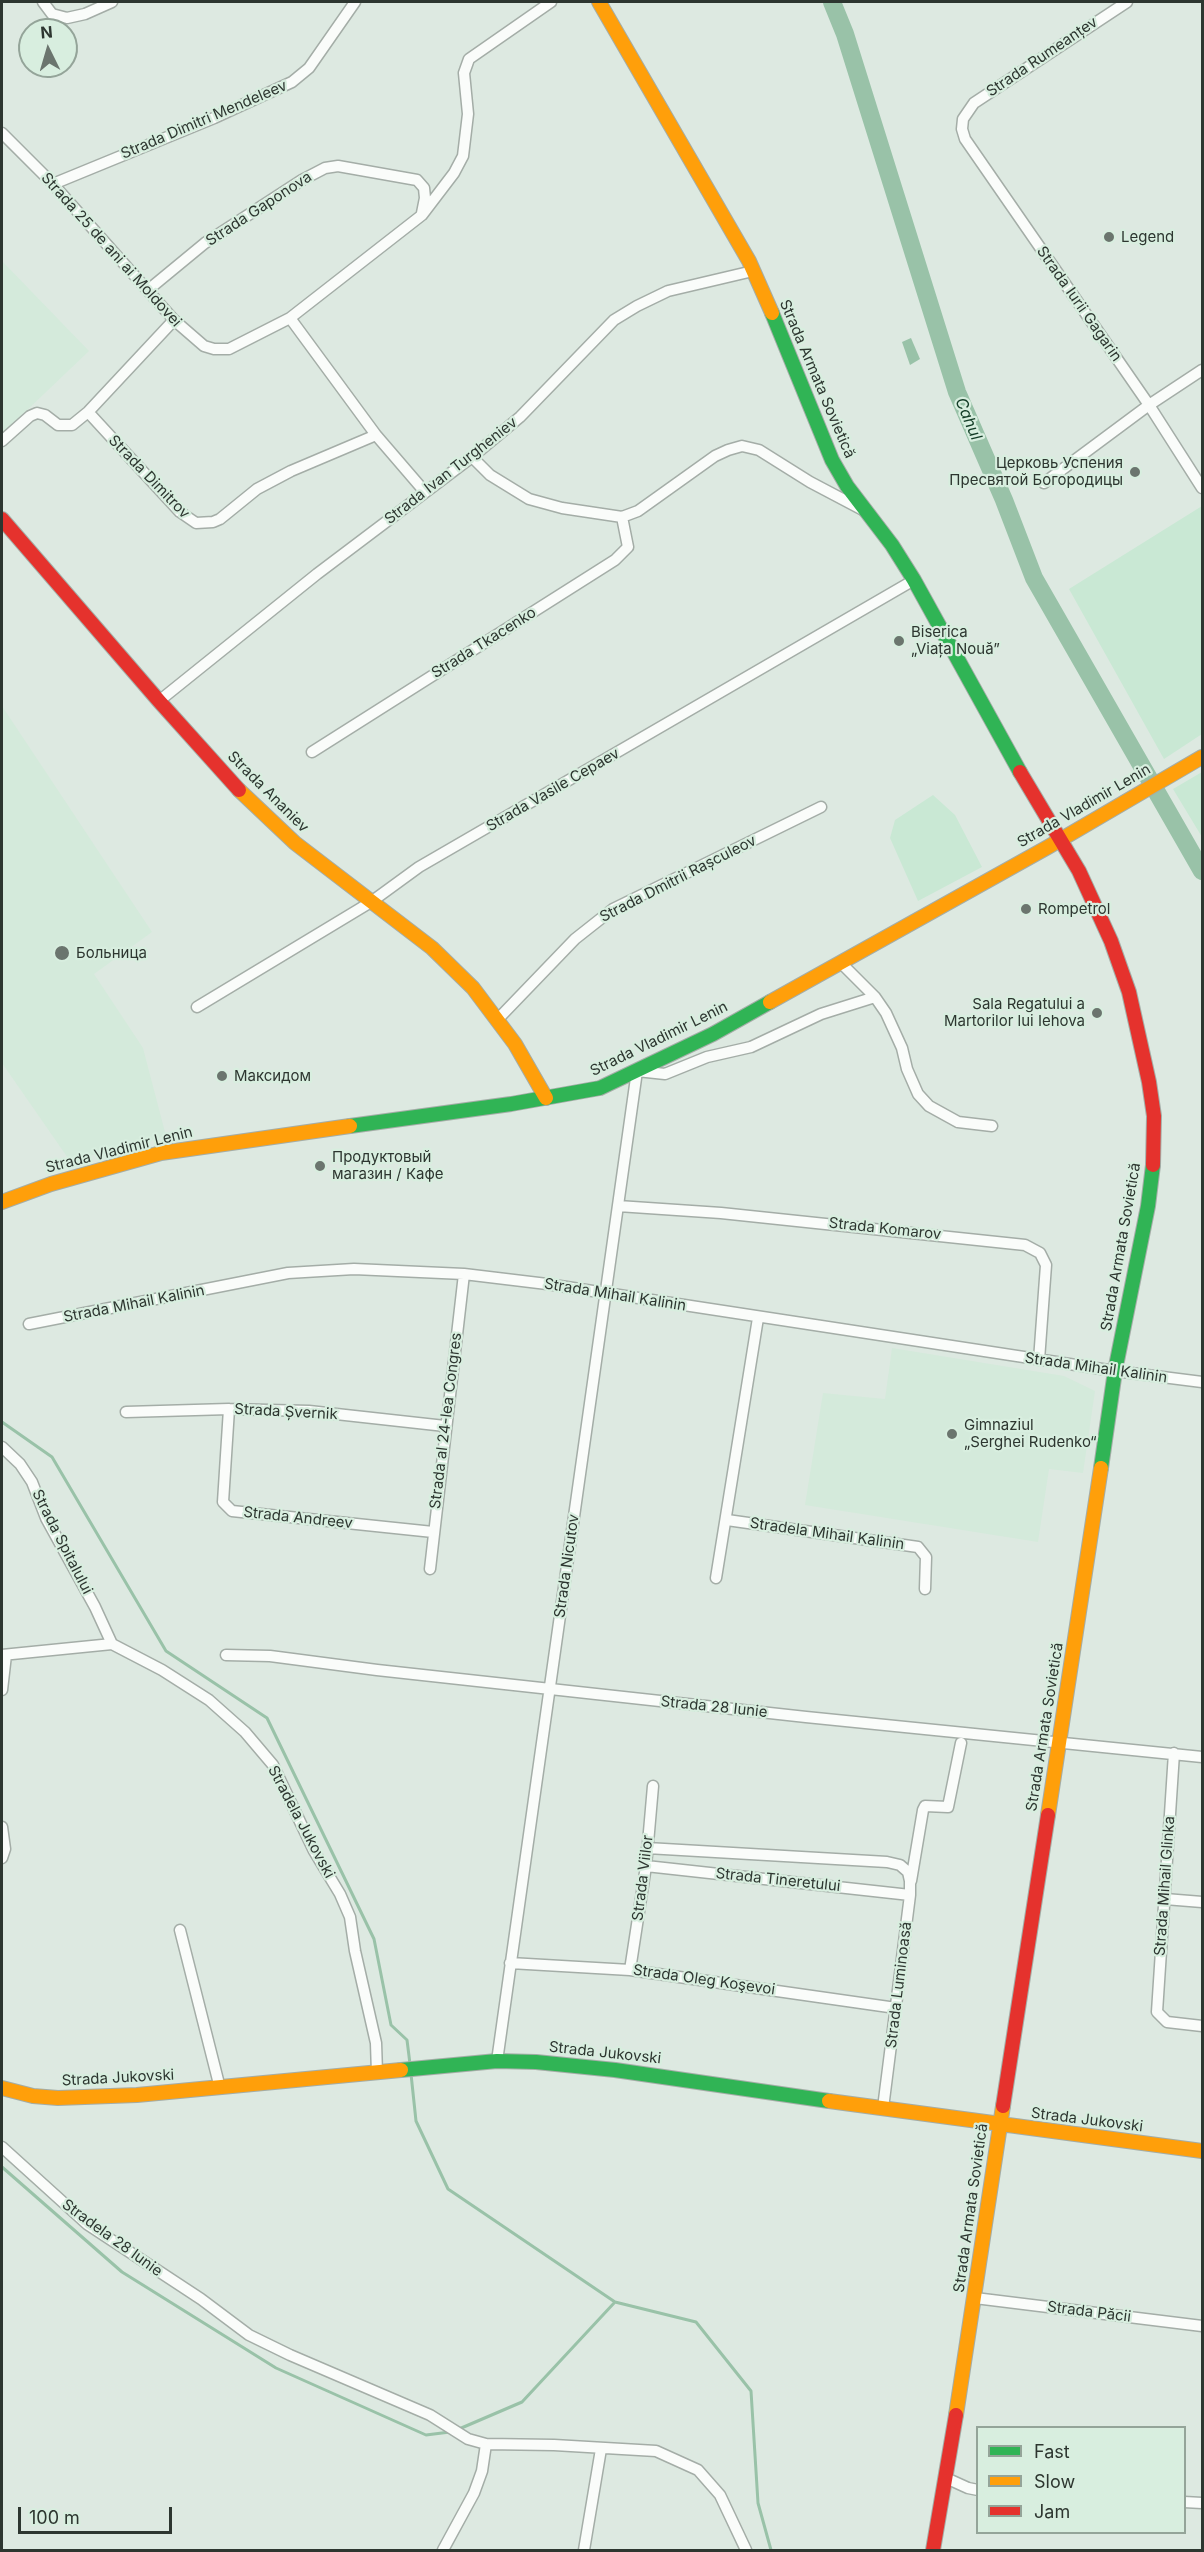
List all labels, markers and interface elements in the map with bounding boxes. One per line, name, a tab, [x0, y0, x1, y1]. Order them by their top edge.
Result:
street label: Strada Rumeanțev	[983, 13, 1101, 101]
north arrow	[18, 18, 78, 78]
text: N	[40, 22, 54, 43]
street label: Strada Dimitri Mendeleev	[118, 77, 290, 163]
street label: Strada Gaponova	[203, 168, 315, 250]
street label: Strada 25 de ani ai Moldovei	[37, 169, 185, 331]
place label: Legend	[1121, 228, 1174, 246]
marker: Legend	[1102, 230, 1116, 244]
street label: Strada Iurii Gagarin	[1033, 243, 1125, 365]
street label: Strada Armata Sovietică	[775, 297, 859, 461]
water label: Cahul	[951, 395, 985, 443]
street label: Strada Ivan Turgheniev	[381, 414, 521, 528]
street label: Strada Dimitrov	[105, 432, 193, 522]
place label: Церковь Успения Пресвятой Богородицы	[949, 454, 1123, 489]
marker: Церковь Успения Пресвятой Богородицы	[1128, 465, 1142, 479]
street label: Strada Tkacenko	[428, 604, 540, 682]
place label: Biserica „Viața Nouă”	[911, 623, 1000, 658]
marker: Biserica „Viața Nouă”	[892, 634, 906, 648]
street label: Strada Vasile Cepaev	[483, 744, 623, 836]
street label: Strada Ananiev	[224, 748, 312, 836]
street label: Strada Vladimir Lenin	[1014, 760, 1154, 852]
street label: Strada Dmitrii Rașculeov	[597, 832, 759, 926]
place label: Rompetrol	[1038, 900, 1110, 918]
marker: Rompetrol	[1019, 902, 1033, 916]
marker: Больница	[53, 944, 71, 962]
place label: Больница	[76, 944, 147, 962]
place label: Sala Regatului a Martorilor lui Iehova	[944, 995, 1085, 1030]
street label: Strada Vladimir Lenin	[587, 998, 731, 1080]
marker: Sala Regatului a Martorilor lui Iehova	[1090, 1006, 1104, 1020]
place label: Максидом	[234, 1067, 311, 1085]
marker: Максидом	[215, 1069, 229, 1083]
street label: Strada Vladimir Lenin	[44, 1123, 194, 1177]
place label: Продуктовый магазин / Кафе	[332, 1148, 444, 1183]
marker: Продуктовый магазин / Кафе	[313, 1159, 327, 1173]
street label: Strada Armata Sovietică	[1097, 1161, 1145, 1333]
street label: Strada Komarov	[828, 1214, 942, 1244]
street label: Strada Mihail Kalinin	[543, 1275, 687, 1315]
street label: Strada Mihail Kalinin	[62, 1281, 206, 1327]
street label: Strada al 24-lea Congres	[426, 1332, 466, 1510]
street label: Strada Mihail Kalinin	[1024, 1349, 1168, 1387]
street label: Strada Șvernik	[234, 1400, 338, 1424]
place label: Gimnaziul „Serghei Rudenko“	[964, 1416, 1097, 1451]
marker: Gimnaziul „Serghei Rudenko“	[945, 1427, 959, 1441]
street label: Strada Spitalului	[28, 1487, 96, 1597]
street label: Strada Andreev	[242, 1503, 354, 1533]
street label: Strada Nicutov	[551, 1513, 583, 1619]
street label: Stradela Mihail Kalinin	[749, 1514, 905, 1554]
street label: Strada Armata Sovietică	[1023, 1641, 1067, 1813]
street label: Strada 28 Iunie	[660, 1692, 768, 1722]
street label: Stradela Jukovski	[264, 1763, 338, 1881]
street label: Strada Mihail Glinka	[1151, 1815, 1179, 1957]
street label: Strada Viilor	[629, 1834, 657, 1922]
street label: Strada Tineretului	[715, 1864, 841, 1896]
street label: Strada Luminoasă	[882, 1921, 916, 2049]
street label: Strada Oleg Koşevoi	[632, 1961, 776, 1999]
street label: Strada Jukovski	[548, 2038, 662, 2068]
street label: Strada Jukovski	[61, 2066, 175, 2090]
street label: Strada Jukovski	[1030, 2104, 1144, 2136]
street label: Strada Armata Sovietică	[950, 2122, 992, 2294]
street label: Stradela 28 Iunie	[58, 2196, 166, 2280]
street label: Strada Păcii	[1046, 2298, 1132, 2326]
legend	[976, 2426, 1186, 2534]
text: Fast	[1034, 2441, 1070, 2462]
text: Slow	[1034, 2471, 1075, 2492]
scale bar	[21, 2495, 176, 2533]
text: Jam	[1034, 2501, 1070, 2522]
text: 100 m	[29, 2507, 80, 2528]

